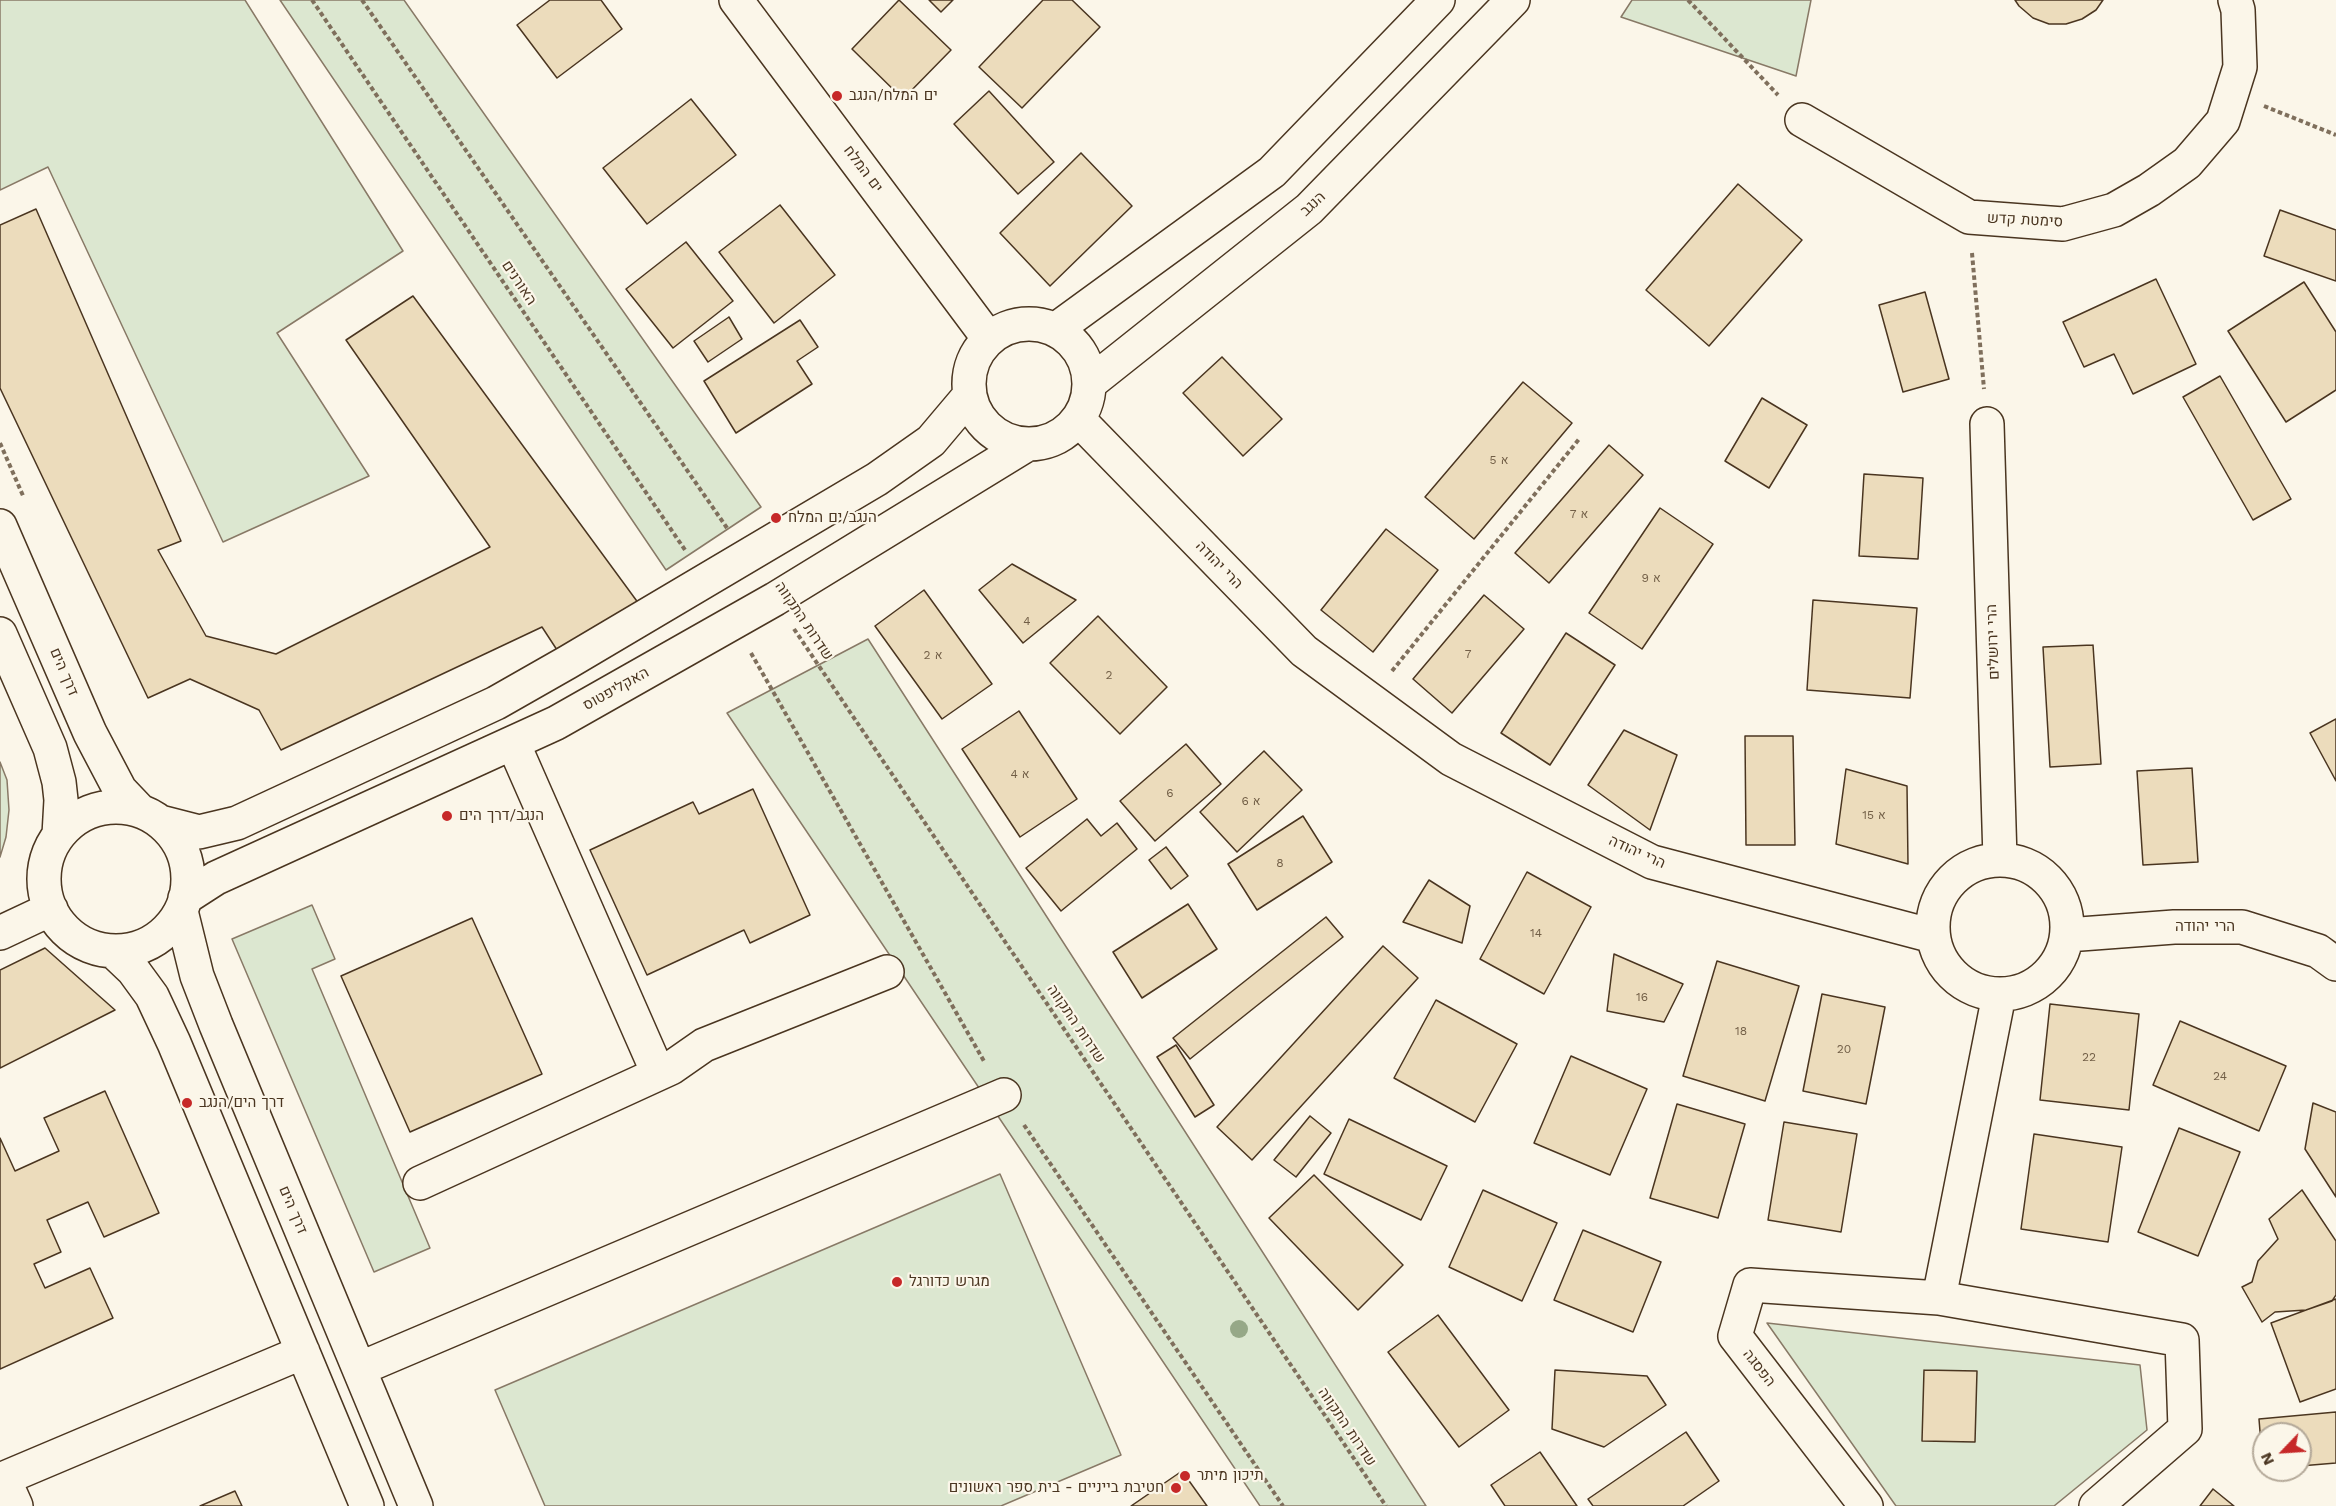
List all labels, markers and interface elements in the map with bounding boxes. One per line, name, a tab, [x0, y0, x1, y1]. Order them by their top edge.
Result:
place label: ים המלח/הנגב	[849, 87, 938, 105]
marker: ים המלח/הנגב	[830, 89, 844, 103]
street label: ים המלח	[839, 142, 887, 196]
street label: הנגב	[1297, 188, 1329, 220]
street label: סימטת קדש	[1986, 209, 2064, 231]
street label: האורנים	[498, 257, 540, 309]
house number: 5 א	[1490, 453, 1508, 467]
house number: 7 א	[1570, 507, 1588, 521]
place label: הנגב/ים המלח	[788, 509, 877, 527]
marker: הנגב/ים המלח	[769, 511, 783, 525]
street label: הרי יהודה	[1192, 537, 1246, 593]
house number: 9 א	[1641, 571, 1661, 585]
street label: שדרות התקווה	[771, 578, 837, 664]
street label: הרי ירושלים	[1983, 604, 2003, 680]
house number: 4	[1023, 614, 1031, 628]
street label: דרך הים	[46, 645, 82, 699]
house number: 7	[1465, 647, 1471, 661]
house number: 2 א	[924, 648, 942, 662]
street label: האקליפטוס	[580, 664, 652, 714]
house number: 2	[1106, 668, 1112, 682]
house number: 4 א	[1010, 767, 1030, 781]
house number: 6	[1166, 786, 1174, 800]
house number: 6 א	[1241, 794, 1261, 808]
place label: הנגב/דרך הים	[459, 807, 544, 825]
house number: 15 א	[1862, 808, 1886, 822]
marker: הנגב/דרך הים	[440, 809, 454, 823]
street label: הרי יהודה	[1606, 832, 1668, 872]
house number: 8	[1276, 856, 1284, 870]
street label: הרי יהודה	[2175, 918, 2235, 936]
house number: 14	[1530, 926, 1542, 940]
street label: שדרות התקווה	[1043, 981, 1109, 1067]
house number: 16	[1636, 990, 1648, 1004]
house number: 18	[1735, 1024, 1747, 1038]
house number: 20	[1837, 1042, 1851, 1056]
house number: 22	[2082, 1050, 2096, 1064]
house number: 24	[2213, 1069, 2227, 1083]
place label: דרך הים/הנגב	[199, 1094, 284, 1112]
marker: דרך הים/הנגב	[180, 1096, 194, 1110]
street label: דרך הים	[275, 1183, 311, 1237]
place label: מגרש כדורגל	[909, 1273, 990, 1291]
marker: מגרש כדורגל	[890, 1275, 904, 1289]
street label: הפסגה	[1739, 1346, 1779, 1390]
street label: שדרות התקווה	[1314, 1384, 1380, 1470]
north arrow	[2252, 1422, 2312, 1482]
text: N	[2256, 1450, 2278, 1468]
place label: תיכון מיתר	[1197, 1467, 1264, 1485]
marker: תיכון מיתר	[1178, 1469, 1192, 1483]
place label: חטיבת בייניים - בית ספר ראשונים	[949, 1479, 1164, 1497]
marker: חטיבת בייניים - בית ספר ראשונים	[1169, 1481, 1183, 1495]

